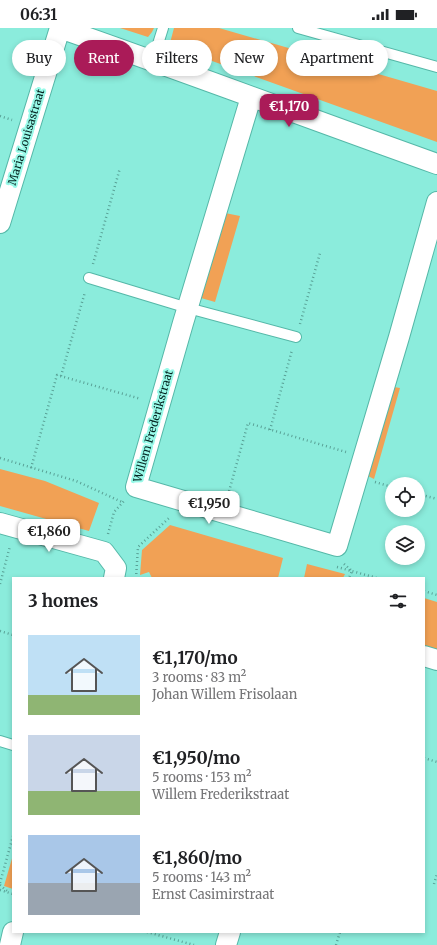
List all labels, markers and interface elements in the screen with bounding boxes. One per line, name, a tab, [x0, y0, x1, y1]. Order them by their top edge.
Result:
text: 06:31	[20, 5, 57, 24]
chip: Buy	[12, 40, 66, 76]
chip: Rent	[74, 40, 134, 76]
chip: Filters	[142, 40, 212, 76]
chip: New	[220, 40, 278, 76]
chip: Apartment	[286, 40, 388, 76]
street label: Maria Louisastraat	[5, 87, 47, 187]
pin: €1,170	[256, 94, 322, 128]
text: €1,170	[269, 98, 309, 115]
street label: Willem Frederikstraat	[130, 368, 176, 485]
map controls	[385, 477, 425, 565]
button: locate	[385, 477, 425, 517]
pin: €1,950	[176, 491, 242, 525]
text: €1,950	[188, 495, 230, 512]
pin: €1,860	[16, 519, 82, 553]
text: €1,860	[27, 523, 71, 540]
button: layers	[385, 525, 425, 565]
text: 3 homes	[28, 590, 98, 612]
icon: filters	[387, 590, 409, 612]
text: €1,170/mo	[152, 647, 238, 669]
icon: home	[60, 651, 108, 699]
text: 3 rooms · 83 m²	[152, 669, 246, 686]
text: Johan Willem Frisolaan	[152, 686, 297, 703]
text: €1,950/mo	[152, 747, 240, 769]
icon: home	[60, 751, 108, 799]
text: 5 rooms · 153 m²	[152, 769, 251, 786]
text: Willem Frederikstraat	[152, 786, 289, 803]
text: €1,860/mo	[152, 847, 242, 869]
icon: home	[60, 851, 108, 899]
text: 5 rooms · 143 m²	[152, 869, 251, 886]
text: Ernst Casimirstraat	[152, 886, 274, 903]

